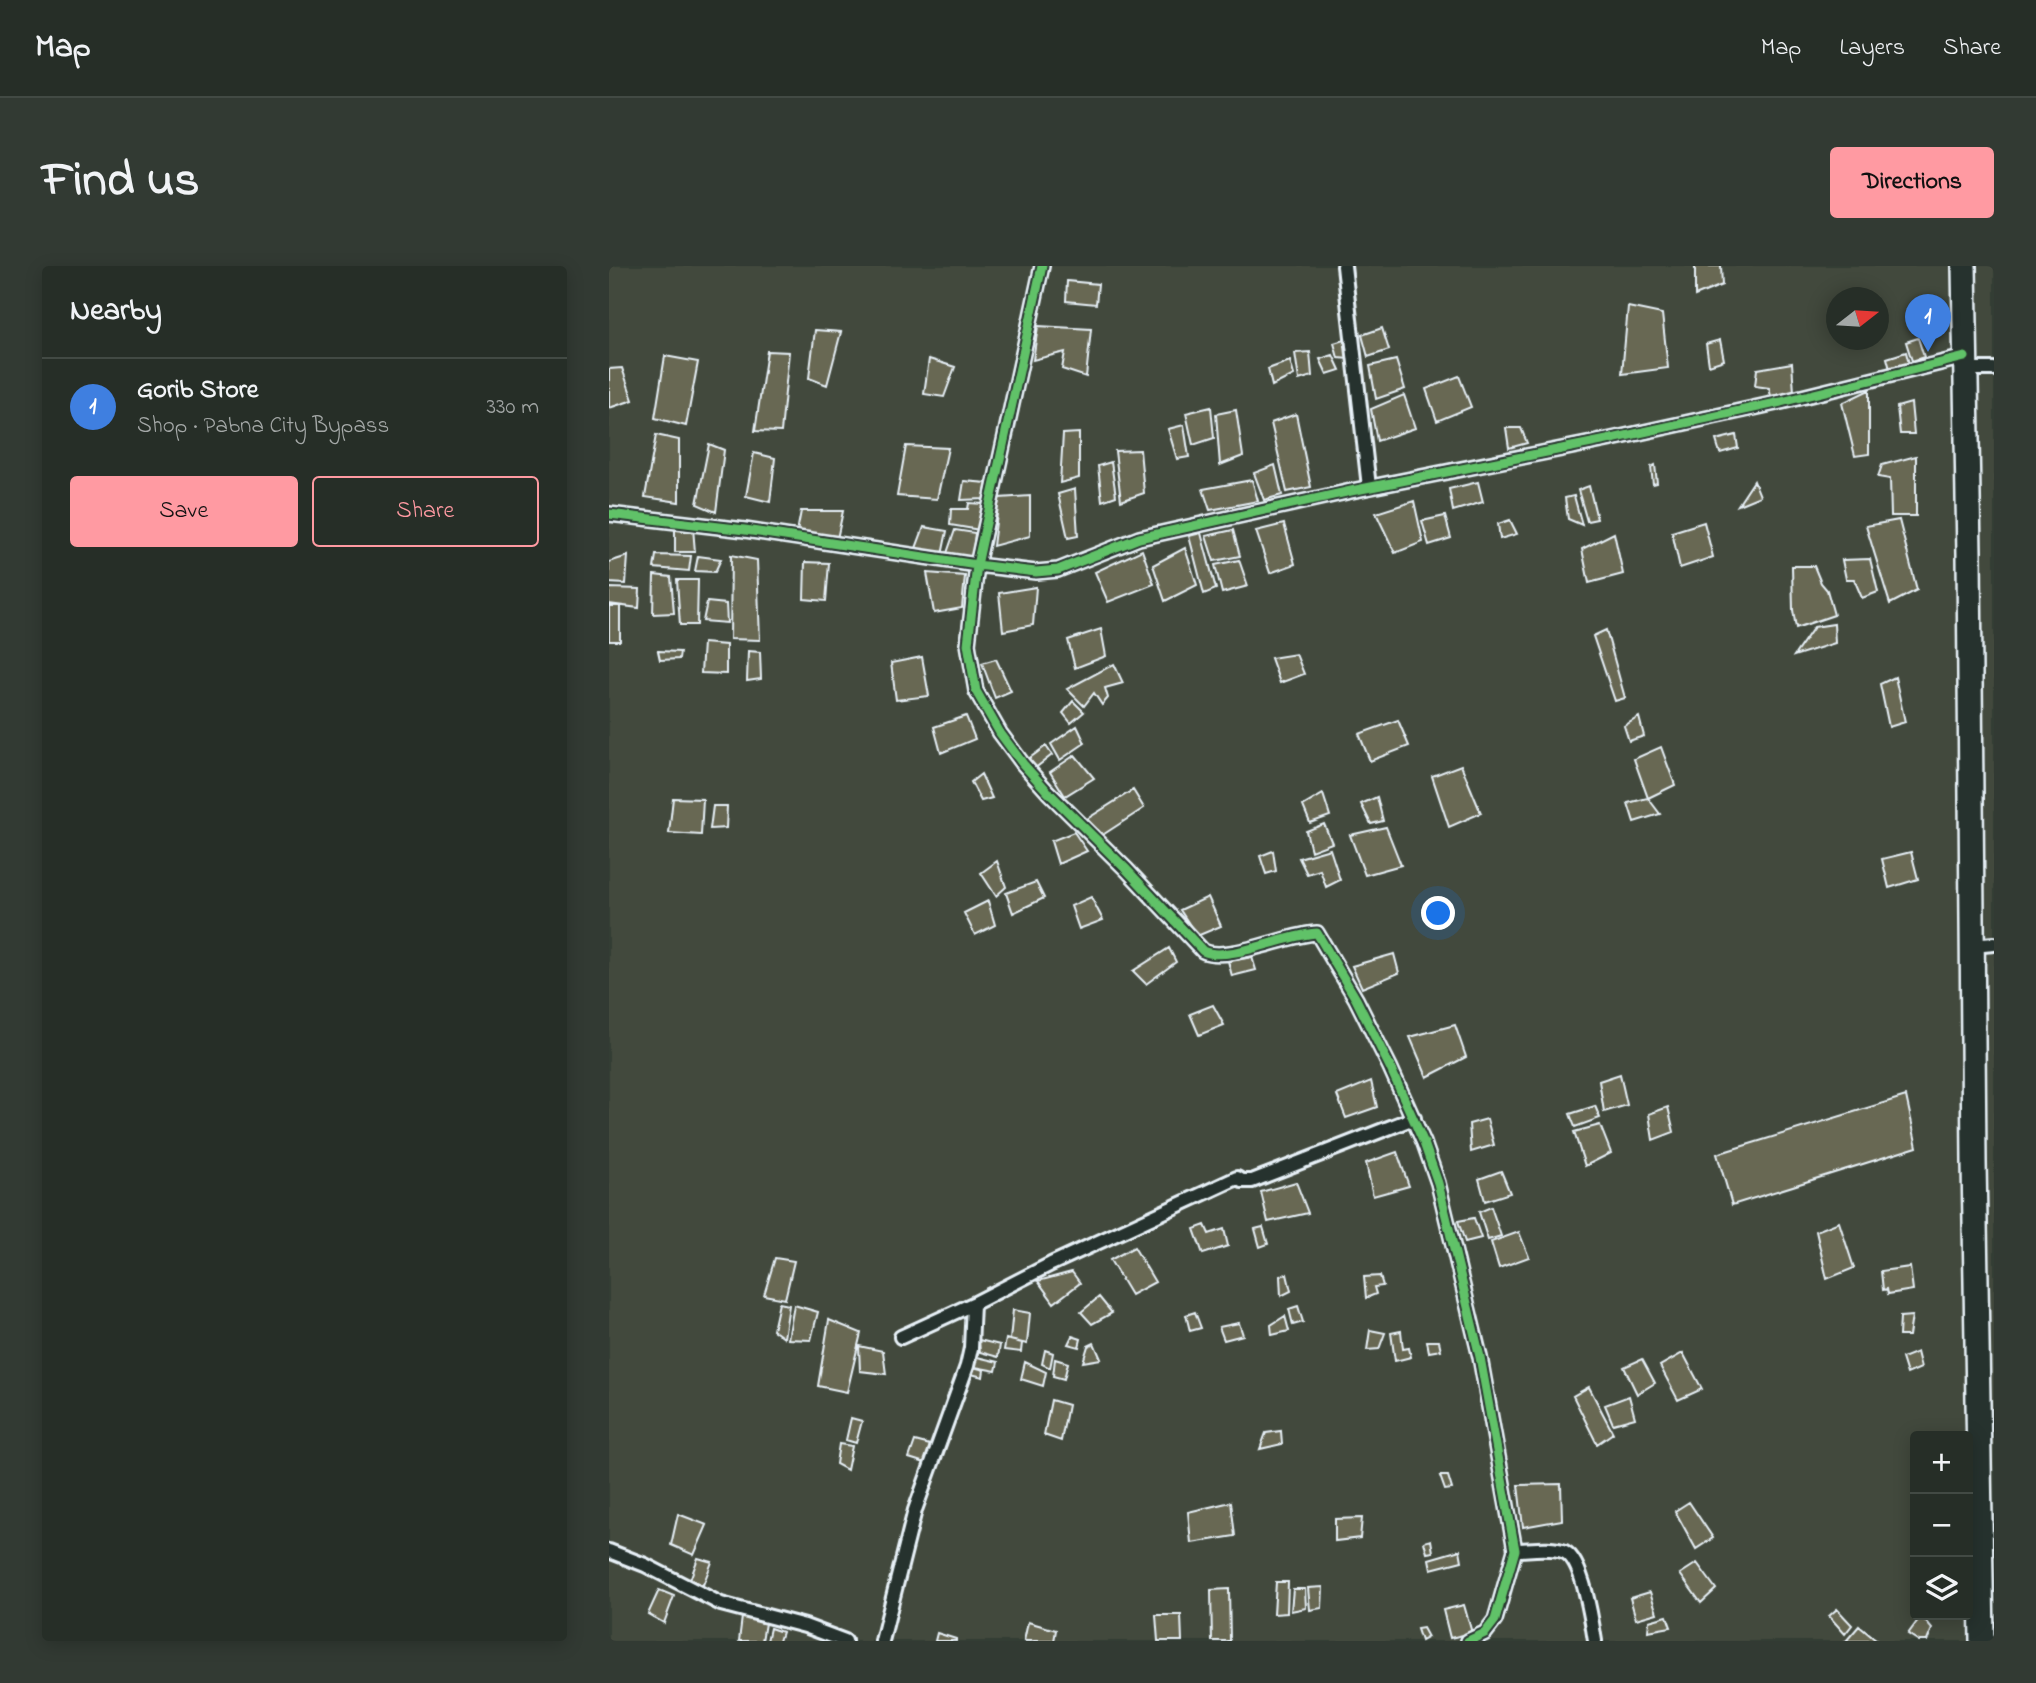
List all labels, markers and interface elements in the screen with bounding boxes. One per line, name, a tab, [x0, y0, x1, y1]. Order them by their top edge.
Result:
text: Map	[35, 24, 91, 72]
text: Map	[1761, 31, 1801, 66]
text: Layers	[1839, 31, 1905, 66]
text: Share	[1943, 31, 2001, 66]
text: Find us	[42, 146, 199, 218]
button: Directions	[1830, 147, 1994, 218]
north arrow	[1826, 287, 1889, 350]
text: Nearby	[70, 290, 162, 334]
pin: 1	[1905, 294, 1951, 352]
text: Gorib Store	[137, 372, 258, 410]
text: 1	[89, 391, 97, 424]
text: 330 m	[486, 391, 539, 424]
text: Shop · Pabna City Bypass	[137, 410, 389, 443]
button: Save	[70, 476, 298, 547]
button: Share	[312, 476, 539, 547]
your location	[1421, 896, 1455, 930]
map controls	[1910, 1431, 1973, 1620]
button: +	[1910, 1431, 1973, 1494]
button: −	[1910, 1494, 1973, 1557]
button: layers	[1910, 1557, 1973, 1620]

